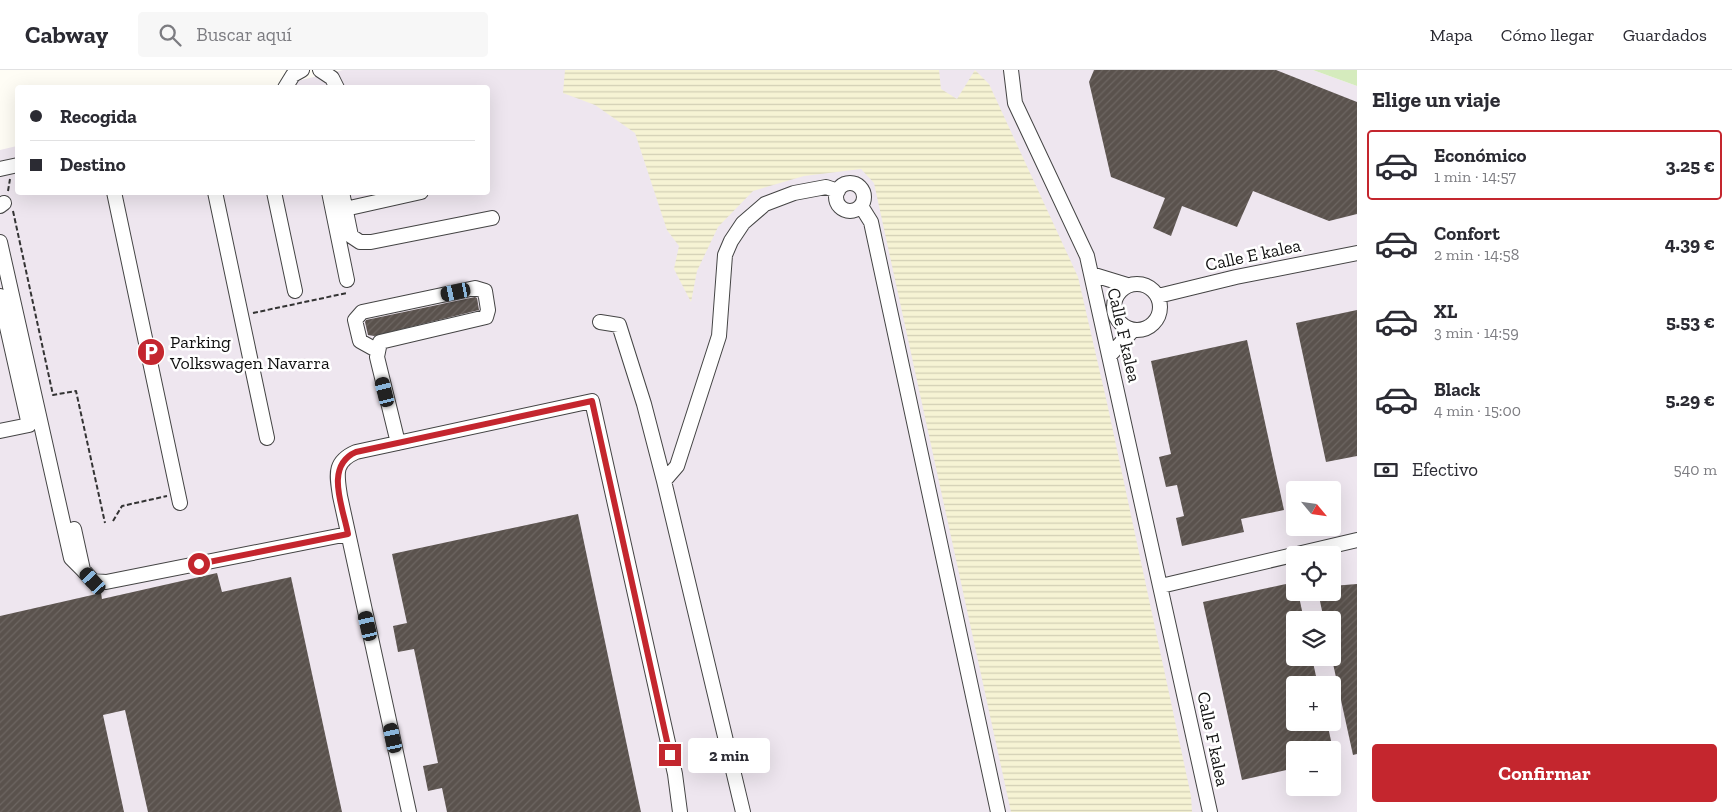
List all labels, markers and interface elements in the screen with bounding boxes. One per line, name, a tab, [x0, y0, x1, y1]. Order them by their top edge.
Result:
search box	[138, 12, 488, 57]
text: Cabway	[25, 20, 108, 49]
icon: search	[156, 21, 184, 49]
text: Buscar aquí	[196, 23, 292, 46]
text: Mapa	[1430, 24, 1473, 46]
text: Cómo llegar	[1501, 24, 1595, 46]
text: Guardados	[1623, 24, 1707, 46]
text: Elige un viaje	[1372, 86, 1500, 113]
text: Recogida	[60, 105, 137, 128]
icon: car	[1374, 143, 1419, 188]
text: Económico	[1434, 144, 1527, 167]
text: Destino	[60, 153, 126, 176]
text: 3.25 €	[1666, 154, 1715, 177]
text: 1 min · 14:57	[1434, 167, 1516, 186]
icon: car	[1374, 221, 1419, 266]
text: Confort	[1434, 222, 1500, 245]
text: 4.39 €	[1665, 232, 1715, 255]
street label: Calle E kalea	[1203, 234, 1303, 276]
text: 2 min · 14:58	[1434, 245, 1519, 264]
car	[439, 282, 472, 302]
street label: Calle F kalea	[1102, 286, 1146, 385]
icon: car	[1374, 299, 1419, 344]
text: XL	[1434, 300, 1457, 323]
text: 5.53 €	[1666, 310, 1715, 333]
text: 3 min · 14:59	[1434, 323, 1519, 342]
place label: Parking Volkswagen Navarra	[169, 331, 330, 374]
parking icon: Parking Volkswagen Navarra	[136, 337, 166, 367]
car	[374, 376, 395, 408]
icon: car	[1374, 377, 1419, 422]
text: Black	[1434, 378, 1480, 401]
text: 5.29 €	[1666, 388, 1715, 411]
text: 4 min · 15:00	[1434, 401, 1521, 420]
icon: cash	[1372, 456, 1400, 484]
text: Efectivo	[1412, 458, 1478, 481]
text: 540 m	[1674, 460, 1717, 479]
north arrow	[1286, 481, 1341, 536]
map controls	[1286, 481, 1341, 796]
button: locate	[1286, 546, 1341, 601]
route start	[188, 553, 210, 575]
car	[77, 565, 108, 597]
car	[357, 610, 378, 642]
button: layers	[1286, 611, 1341, 666]
button: +	[1286, 676, 1341, 731]
street label: Calle F kalea	[1192, 690, 1234, 789]
car	[382, 722, 403, 754]
callout: 2 min	[688, 738, 770, 772]
button: −	[1286, 741, 1341, 796]
route end	[659, 744, 681, 766]
button: Confirmar	[1372, 744, 1717, 802]
text: 2 min	[709, 746, 749, 765]

